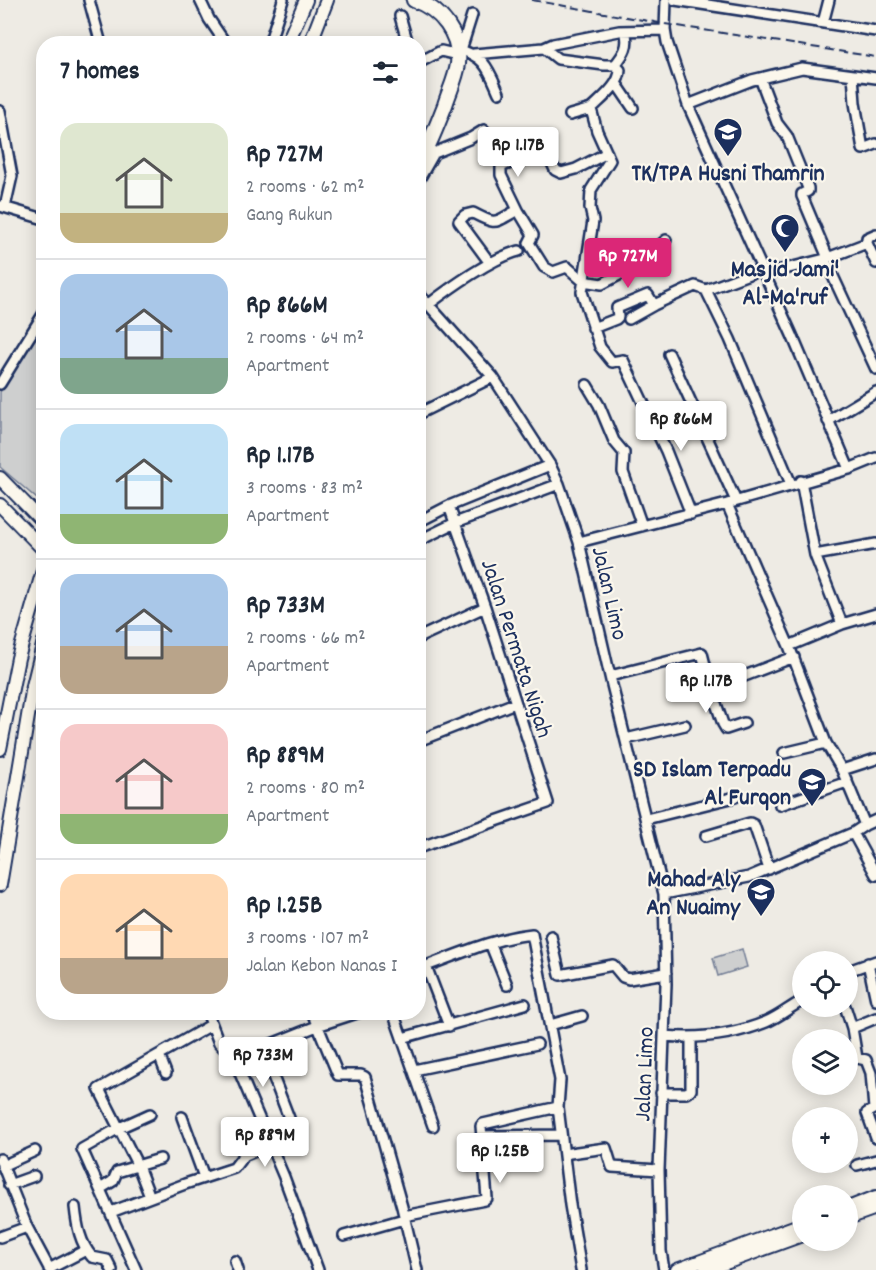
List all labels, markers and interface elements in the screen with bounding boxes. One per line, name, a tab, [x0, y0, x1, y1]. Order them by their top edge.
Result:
text: 7 homes	[60, 54, 140, 91]
icon: filters	[369, 56, 402, 89]
school or university icon: TK/TPA Husni Thamrin	[712, 116, 744, 158]
pin: Rp 1.17B	[456, 127, 580, 178]
text: Rp 1.17B	[492, 132, 544, 160]
text: Rp 727M	[246, 137, 323, 174]
icon: home	[108, 147, 180, 219]
place label: TK/TPA Husni Thamrin	[631, 158, 825, 192]
text: 2 rooms · 62 m²	[246, 174, 365, 202]
text: Gang Rukun	[246, 202, 332, 230]
mosque icon: Masjid Jami' Al-Ma'ruf	[769, 212, 801, 254]
pin: Rp 727M	[573, 238, 683, 289]
text: Rp 727M	[598, 243, 658, 271]
place label: Masjid Jami' Al-Ma'ruf	[731, 254, 839, 316]
text: Rp 866M	[246, 288, 328, 325]
icon: home	[108, 298, 180, 370]
text: 2 rooms · 64 m²	[246, 325, 364, 353]
text: Apartment	[246, 353, 329, 381]
pin: Rp 866M	[626, 401, 736, 452]
text: Rp 866M	[650, 406, 712, 434]
text: Rp 1.17B	[246, 438, 315, 475]
icon: home	[108, 448, 180, 520]
text: 3 rooms · 83 m²	[246, 475, 363, 503]
text: Apartment	[246, 503, 329, 531]
street label: Jalan Limo	[581, 544, 635, 644]
street label: Jalan Permata Nigah	[470, 555, 560, 743]
text: Rp 733M	[246, 588, 325, 625]
icon: home	[108, 598, 180, 670]
text: 2 rooms · 66 m²	[246, 625, 366, 653]
text: Apartment	[246, 653, 329, 681]
pin: Rp 1.17B	[644, 663, 768, 714]
text: Rp 1.17B	[680, 668, 732, 696]
text: Rp 889M	[246, 738, 325, 775]
icon: home	[108, 748, 180, 820]
place label: SD Islam Terpadu Al Furqon	[633, 754, 791, 816]
school or university icon: SD Islam Terpadu Al Furqon	[796, 766, 828, 808]
text: 2 rooms · 80 m²	[246, 775, 365, 803]
text: Apartment	[246, 803, 329, 831]
place label: Mahad Aly An Nuaimy	[646, 864, 741, 926]
school or university icon: Mahad Aly An Nuaimy	[745, 876, 777, 918]
text: Rp 1.25B	[246, 888, 322, 925]
icon: home	[108, 898, 180, 970]
text: 3 rooms · 107 m²	[246, 925, 369, 953]
map controls	[792, 951, 858, 1251]
button: locate	[792, 951, 858, 1017]
text: Jalan Kebon Nanas I	[246, 953, 397, 981]
street label: Jalan Limo	[627, 1026, 665, 1122]
button: layers	[792, 1029, 858, 1095]
pin: Rp 733M	[208, 1037, 318, 1088]
text: Rp 733M	[233, 1042, 293, 1070]
button: +	[792, 1107, 858, 1173]
pin: Rp 889M	[210, 1117, 320, 1168]
text: Rp 889M	[235, 1122, 295, 1150]
pin: Rp 1.25B	[438, 1133, 562, 1184]
text: Rp 1.25B	[471, 1138, 529, 1166]
button: −	[792, 1185, 858, 1251]

